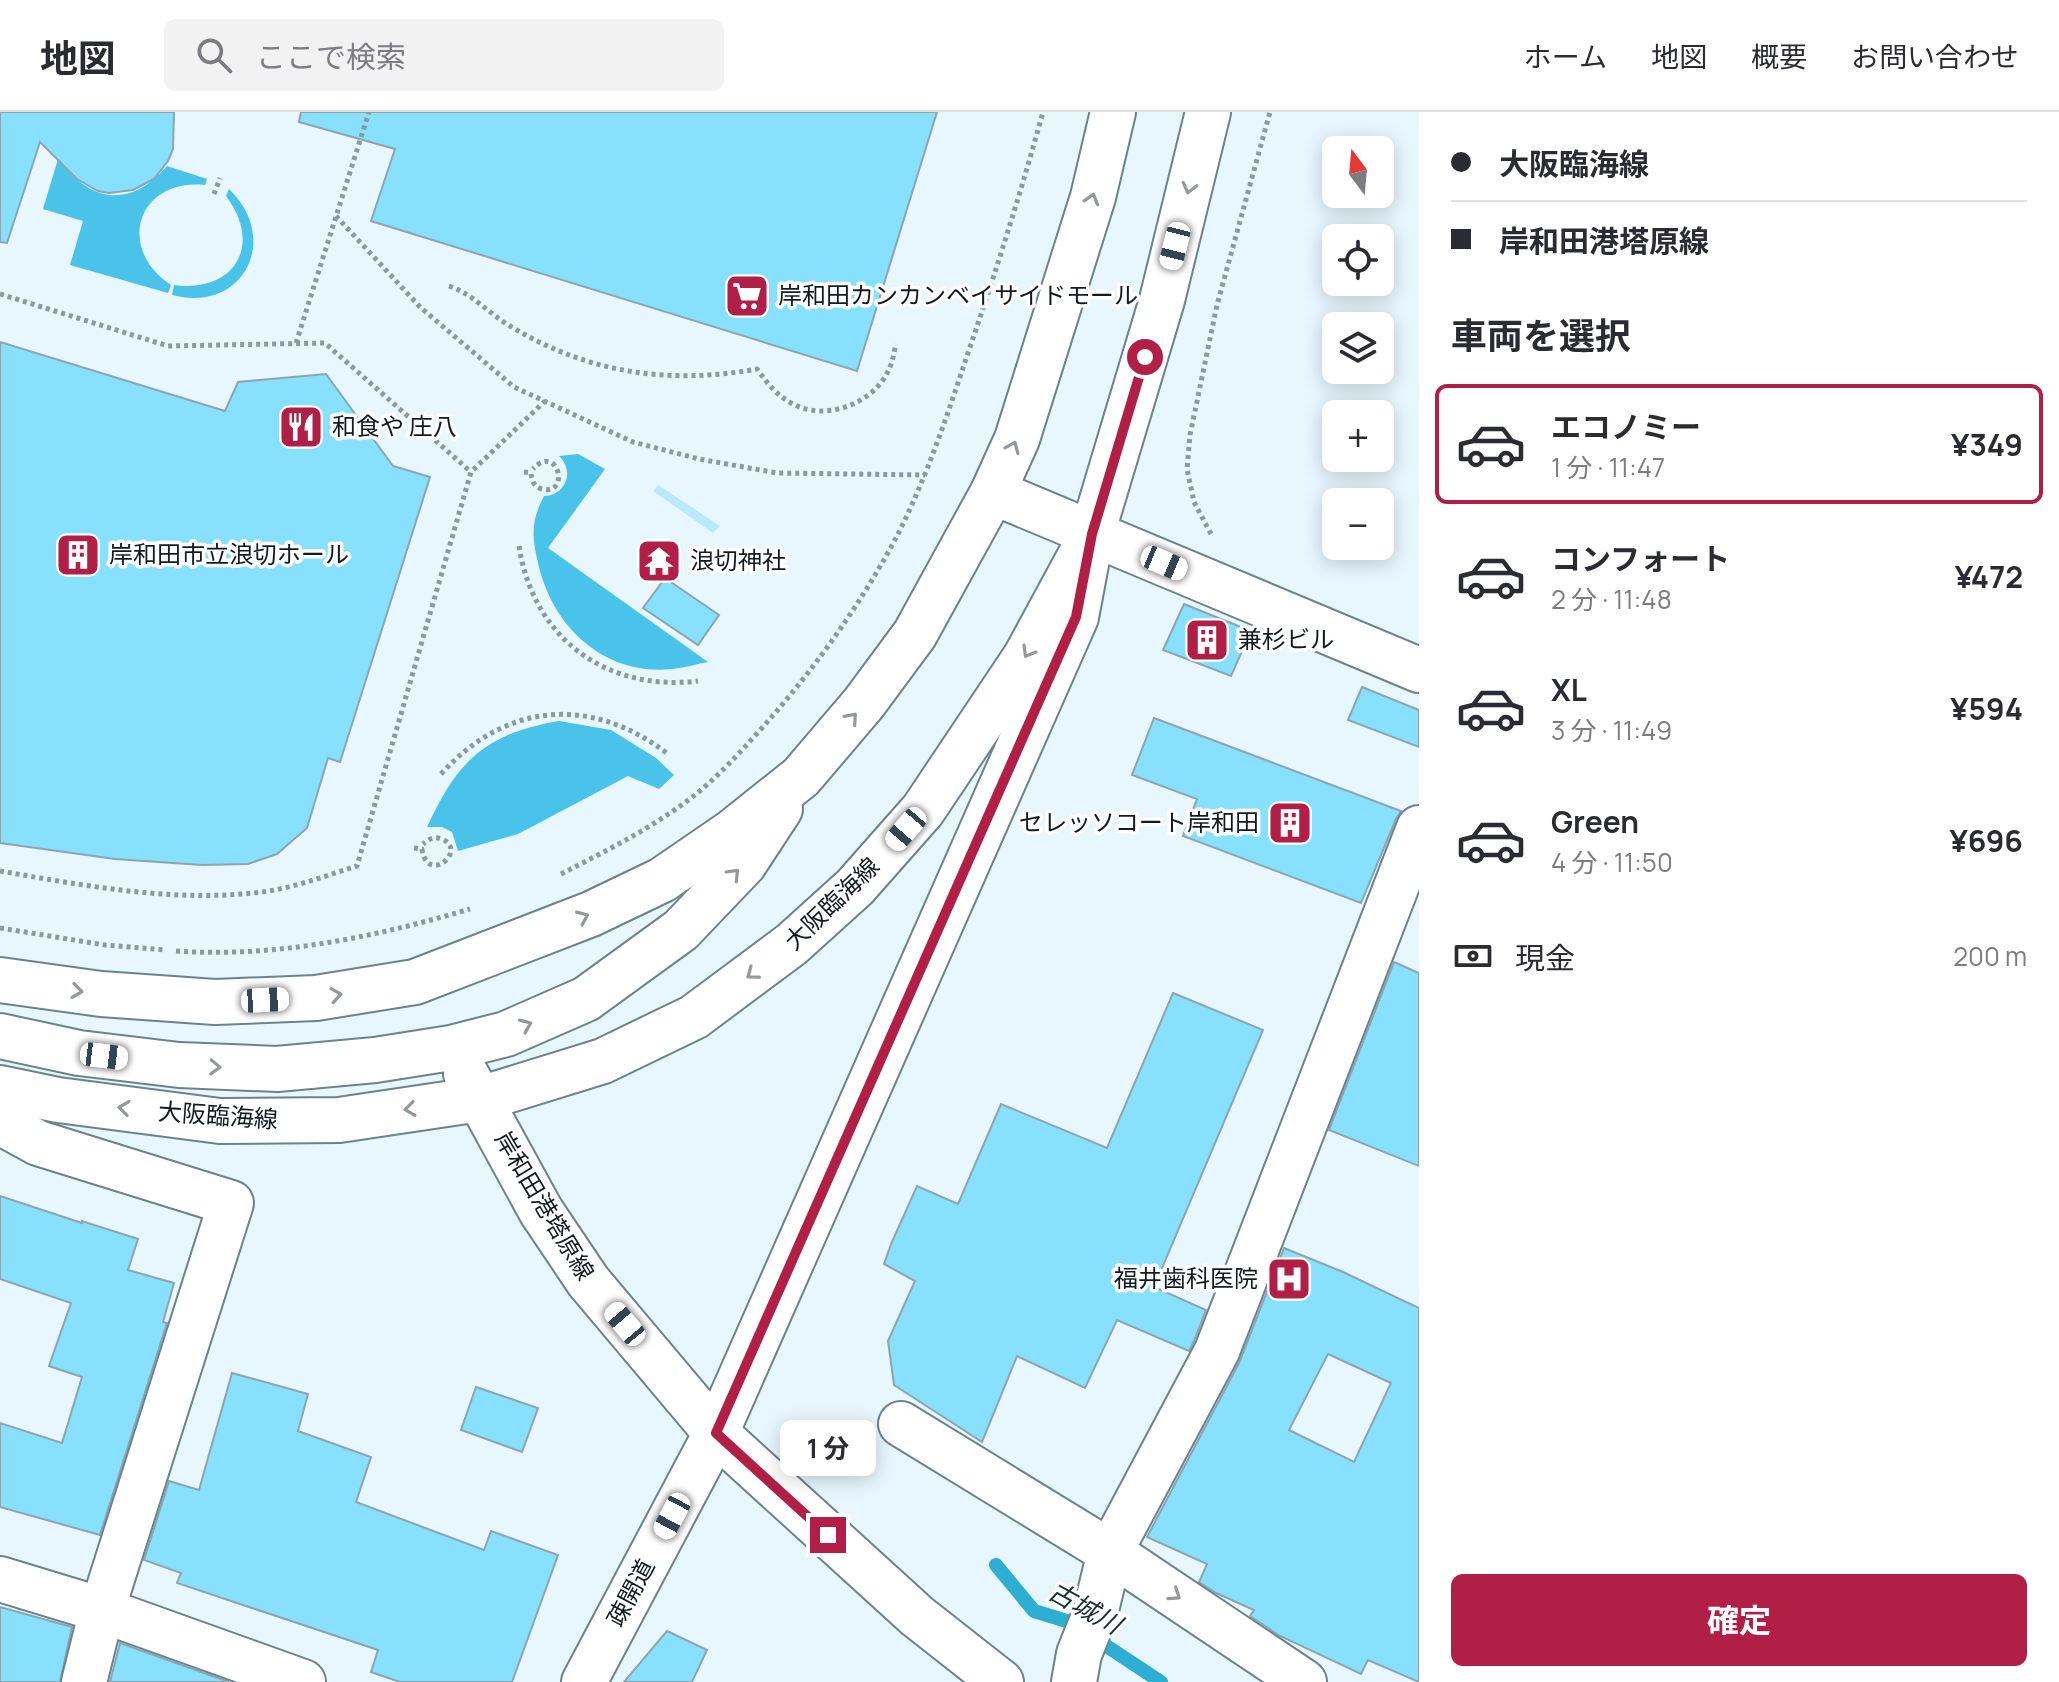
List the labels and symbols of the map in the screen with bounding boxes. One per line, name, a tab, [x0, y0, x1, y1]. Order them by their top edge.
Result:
north arrow	[1322, 136, 1394, 208]
one-way arrow	[1182, 180, 1199, 194]
one-way arrow	[1083, 193, 1099, 207]
car	[1158, 220, 1192, 272]
supermarket icon: 岸和田カンカンベイサイドモール	[723, 272, 771, 320]
place label: 岸和田カンカンベイサイドモール	[778, 278, 1138, 311]
route start	[1127, 339, 1163, 375]
restaurant icon: 和食や 庄八	[277, 403, 325, 451]
place label: 和食や 庄八	[332, 409, 457, 442]
one-way arrow	[1003, 441, 1020, 455]
building icon: 岸和田市立浪切ホール	[54, 531, 102, 579]
place label: 岸和田市立浪切ホール	[109, 537, 349, 570]
temple icon: 浪切神社	[635, 537, 683, 585]
place label: 浪切神社	[690, 543, 786, 576]
car	[1137, 543, 1191, 583]
building icon: 兼杉ビル	[1183, 616, 1231, 664]
place label: 兼杉ビル	[1238, 622, 1334, 655]
one-way arrow	[1022, 643, 1038, 658]
one-way arrow	[842, 712, 857, 727]
building icon: セレッソコート岸和田	[1266, 799, 1314, 847]
car	[881, 803, 931, 855]
place label: セレッソコート岸和田	[1019, 805, 1259, 838]
street label: 大阪臨海線	[776, 849, 886, 956]
one-way arrow	[725, 869, 739, 883]
one-way arrow	[575, 911, 589, 927]
one-way arrow	[746, 965, 760, 979]
one-way arrow	[70, 982, 84, 999]
car	[240, 987, 290, 1013]
one-way arrow	[330, 987, 343, 1004]
one-way arrow	[518, 1019, 532, 1035]
car	[79, 1041, 129, 1071]
one-way arrow	[209, 1058, 222, 1075]
street label: 大阪臨海線	[157, 1094, 279, 1135]
one-way arrow	[117, 1100, 130, 1117]
one-way arrow	[404, 1100, 417, 1117]
street label: 岸和田港塔原線	[488, 1125, 603, 1286]
hospital icon: 福井歯科医院	[1265, 1255, 1313, 1303]
place label: 福井歯科医院	[1114, 1261, 1258, 1294]
car	[600, 1298, 650, 1350]
callout: 1 分	[780, 1419, 876, 1475]
car	[650, 1489, 694, 1543]
route end	[810, 1517, 846, 1553]
street label: 疎開道	[598, 1553, 661, 1632]
water label: 古城川	[1043, 1572, 1131, 1643]
one-way arrow	[1166, 1585, 1181, 1600]

